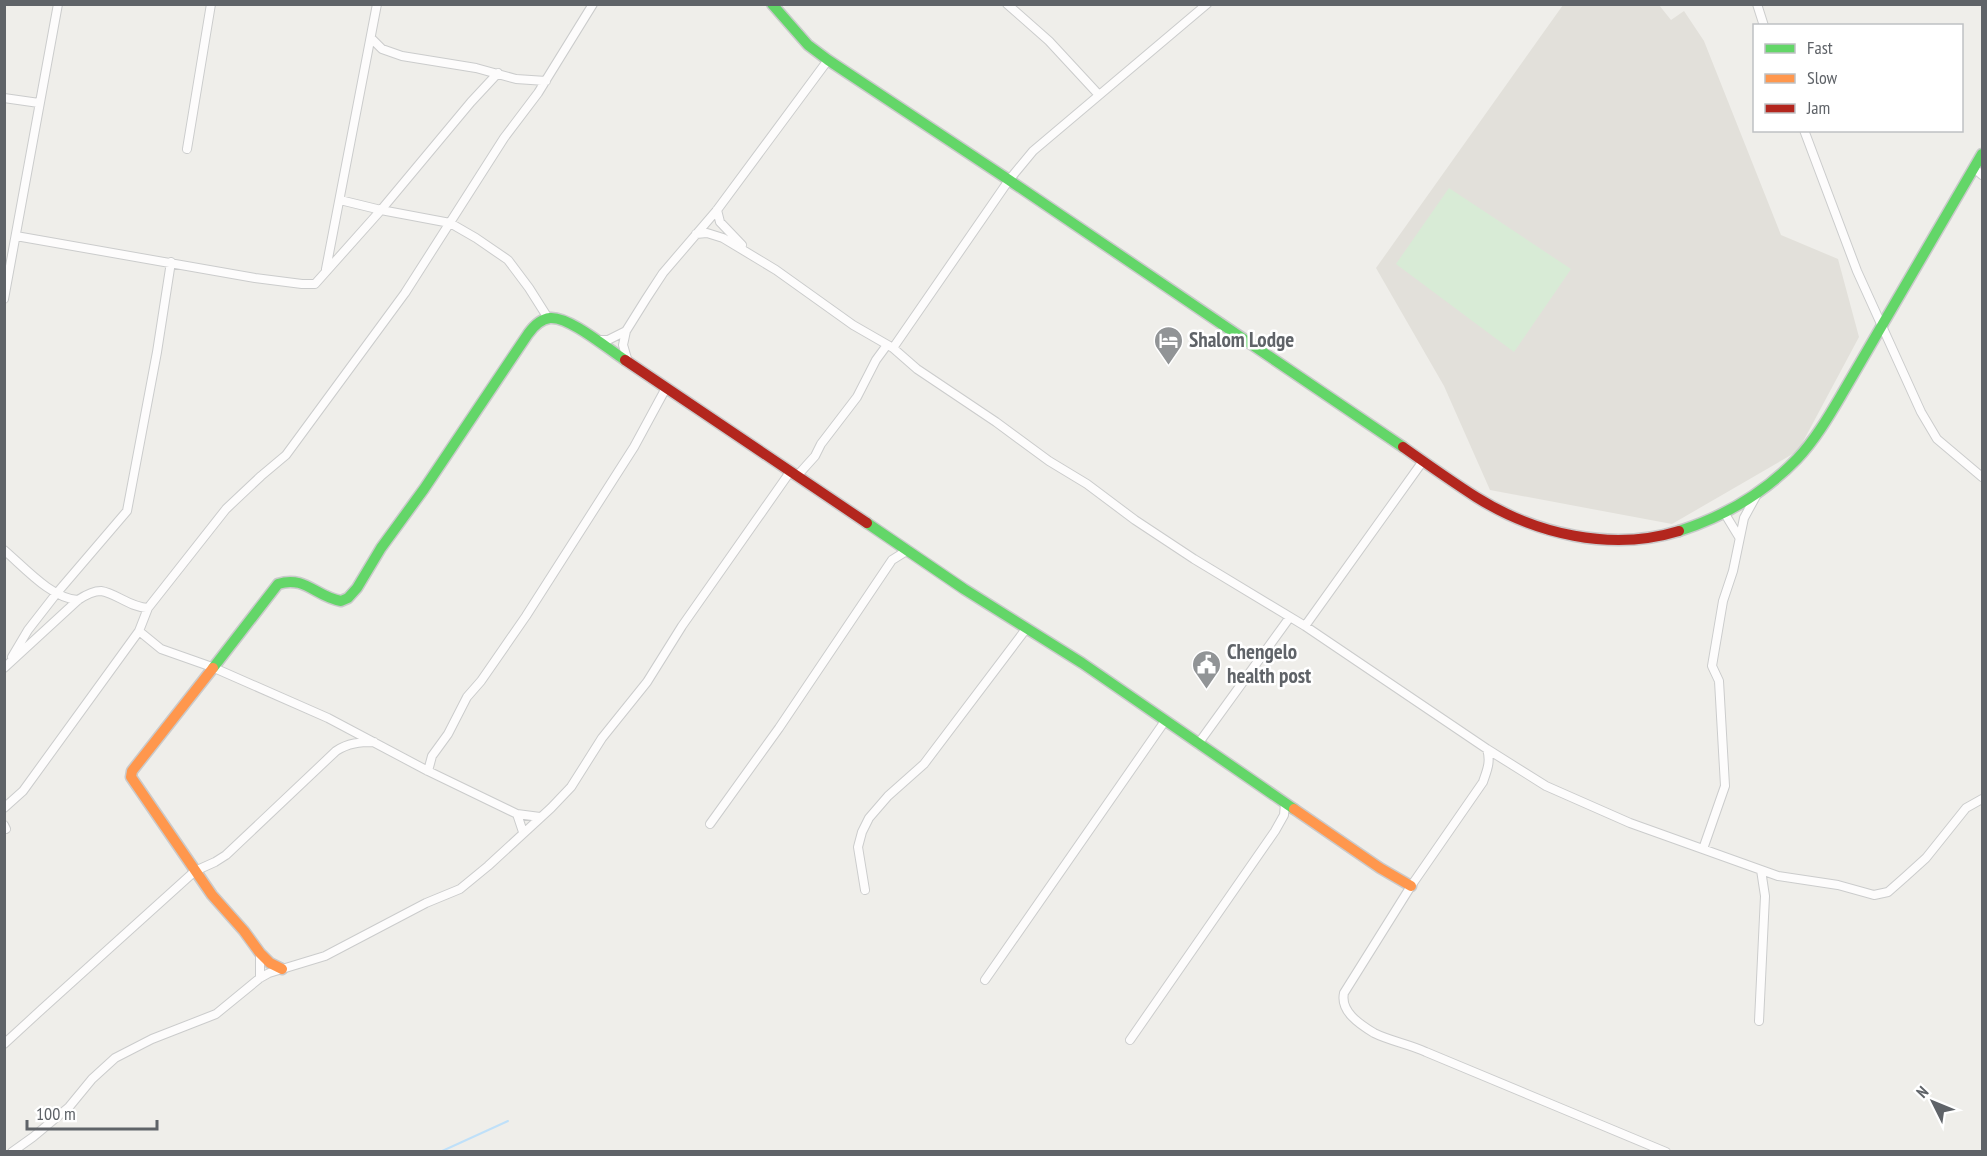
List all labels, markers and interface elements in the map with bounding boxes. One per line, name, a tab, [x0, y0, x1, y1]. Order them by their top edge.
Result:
legend	[1753, 24, 1963, 132]
text: Fast	[1807, 36, 1833, 59]
text: Slow	[1807, 66, 1838, 89]
text: Jam	[1806, 96, 1830, 119]
hotel icon: Shalom Lodge	[1152, 324, 1184, 366]
place label: Shalom Lodge	[1189, 326, 1294, 353]
place label: Chengelo health post	[1227, 638, 1311, 689]
public building icon: Chengelo health post	[1190, 648, 1222, 690]
north arrow	[1903, 1072, 1963, 1132]
text: N	[1912, 1082, 1932, 1102]
scale bar	[27, 1093, 158, 1131]
text: 100 m	[36, 1102, 76, 1125]

